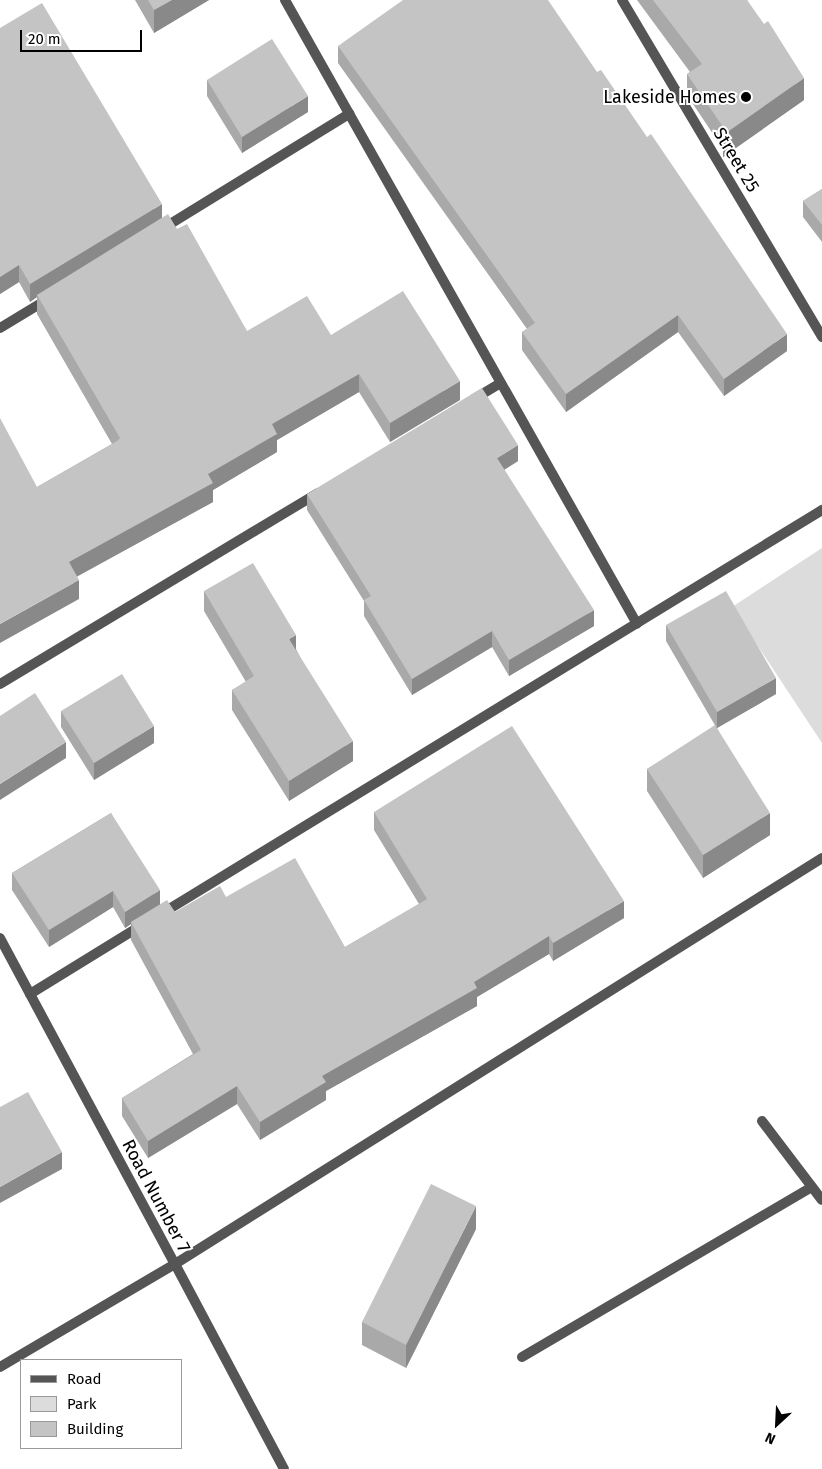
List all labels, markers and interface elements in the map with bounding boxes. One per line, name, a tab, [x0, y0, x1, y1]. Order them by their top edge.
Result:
scale bar	[22, 20, 145, 52]
text: 20 m	[28, 30, 61, 48]
place label: Lakeside Homes	[603, 86, 736, 108]
marker: Lakeside Homes	[740, 91, 752, 103]
street label: Street 25	[708, 124, 764, 196]
street label: Road Number 7	[117, 1136, 195, 1256]
legend	[20, 1359, 182, 1449]
text: Road	[67, 1370, 102, 1388]
text: Park	[67, 1395, 97, 1413]
north arrow	[752, 1399, 802, 1449]
text: Building	[67, 1420, 123, 1438]
text: N	[763, 1428, 778, 1448]

